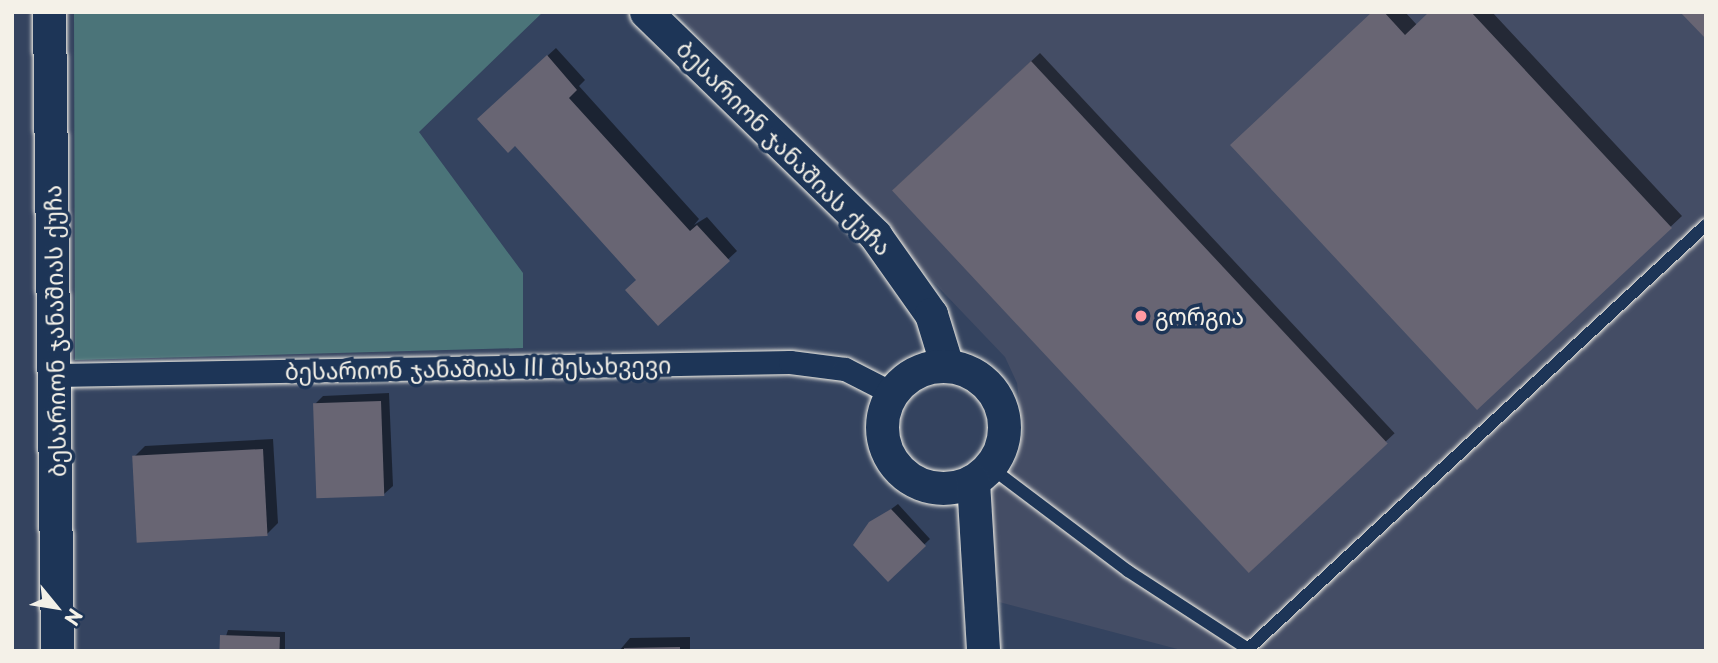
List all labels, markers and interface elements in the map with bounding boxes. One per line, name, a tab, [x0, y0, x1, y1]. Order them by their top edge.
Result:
street label: ბესარიონ ჯანაშიას ქუჩა	[671, 35, 897, 261]
street label: ბესარიონ ჯანაშიას ქუჩა	[39, 185, 71, 477]
place label: გორგია	[1155, 302, 1244, 330]
marker: გორგია	[1133, 308, 1149, 324]
street label: ბესარიონ ჯანაშიას III შესახვევი	[284, 351, 672, 385]
north arrow	[21, 572, 91, 642]
text: N	[58, 604, 90, 631]

